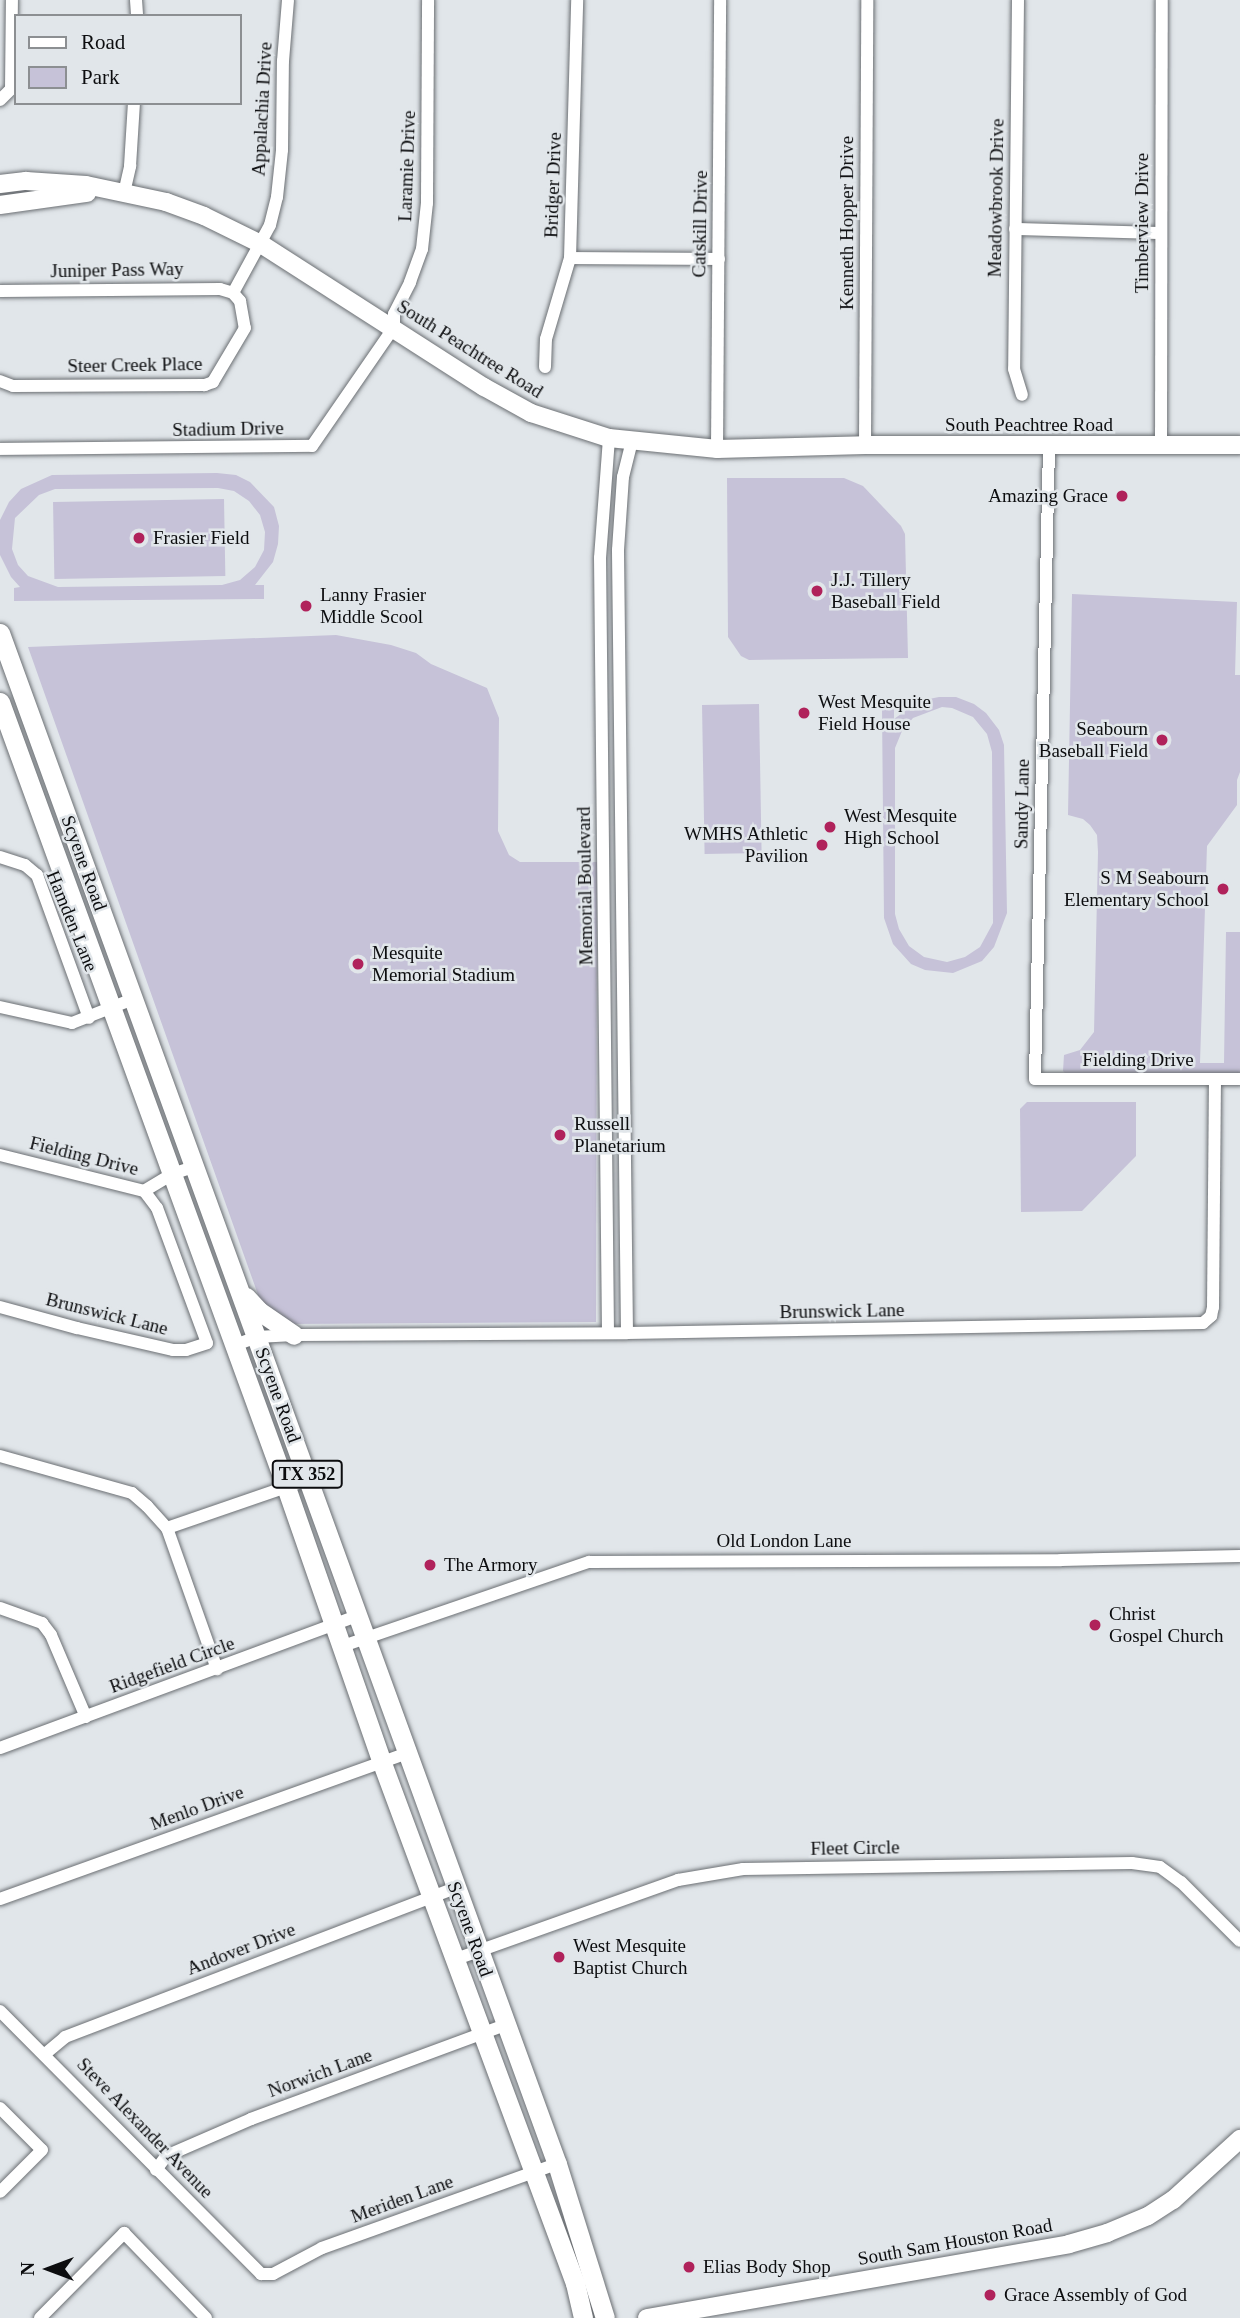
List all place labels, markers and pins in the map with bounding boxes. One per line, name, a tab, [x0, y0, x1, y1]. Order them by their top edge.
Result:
place label: Amazing Grace	[988, 485, 1108, 507]
marker: Amazing Grace	[1114, 488, 1130, 504]
place label: Frasier Field	[153, 527, 250, 549]
marker: Frasier Field	[131, 530, 147, 546]
place label: J.J. Tillery Baseball Field	[831, 569, 940, 613]
marker: J.J. Tillery Baseball Field	[809, 583, 825, 599]
place label: Lanny Frasier Middle Scool	[320, 584, 426, 628]
marker: Lanny Frasier Middle Scool	[298, 598, 314, 614]
place label: West Mesquite Field House	[818, 691, 931, 735]
marker: West Mesquite Field House	[796, 705, 812, 721]
place label: Seabourn Baseball Field	[1039, 718, 1148, 762]
marker: Seabourn Baseball Field	[1154, 732, 1170, 748]
place label: West Mesquite High School	[844, 805, 957, 849]
marker: West Mesquite High School	[822, 819, 838, 835]
place label: WMHS Athletic Pavilion	[683, 823, 808, 867]
marker: WMHS Athletic Pavilion	[814, 837, 830, 853]
place label: S M Seabourn Elementary School	[1064, 867, 1209, 911]
marker: S M Seabourn Elementary School	[1215, 881, 1231, 897]
place label: Mesquite Memorial Stadium	[372, 942, 515, 986]
marker: Mesquite Memorial Stadium	[350, 956, 366, 972]
place label: Russell Planetarium	[574, 1113, 666, 1157]
marker: Russell Planetarium	[552, 1127, 568, 1143]
place label: The Armory	[444, 1554, 538, 1576]
marker: The Armory	[422, 1557, 438, 1573]
place label: Christ Gospel Church	[1109, 1603, 1224, 1647]
marker: Christ Gospel Church	[1087, 1617, 1103, 1633]
place label: West Mesquite Baptist Church	[573, 1935, 688, 1979]
marker: West Mesquite Baptist Church	[551, 1949, 567, 1965]
place label: Elias Body Shop	[703, 2256, 831, 2278]
marker: Elias Body Shop	[681, 2259, 697, 2275]
place label: Grace Assembly of God	[1004, 2284, 1188, 2306]
marker: Grace Assembly of God	[982, 2287, 998, 2303]

